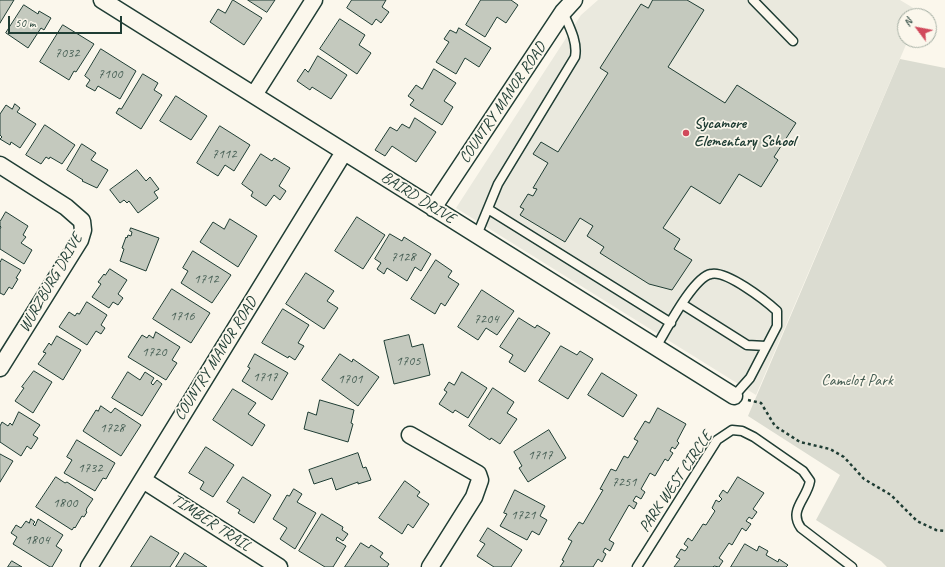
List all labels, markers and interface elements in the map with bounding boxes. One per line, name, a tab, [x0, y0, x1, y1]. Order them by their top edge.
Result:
scale bar	[10, 8, 124, 34]
north arrow	[897, 8, 937, 48]
text: 50 m	[15, 15, 35, 31]
text: N	[900, 16, 915, 29]
street label: COUNTRY MANOR ROAD	[455, 39, 551, 167]
house number: 7032	[54, 45, 80, 61]
house number: 7100	[97, 66, 123, 82]
place label: Sycamore Elementary School	[694, 114, 796, 152]
marker: Sycamore Elementary School	[681, 128, 691, 138]
house number: 7112	[211, 146, 237, 162]
street label: BAIRD DRIVE	[377, 168, 459, 228]
street label: WURZBURG DRIVE	[15, 230, 87, 336]
house number: 7128	[390, 249, 416, 265]
house number: 1712	[193, 271, 219, 287]
street label: COUNTRY MANOR ROAD	[170, 294, 262, 424]
house number: 1716	[169, 308, 195, 324]
house number: 7204	[473, 311, 499, 327]
house number: 1720	[141, 344, 167, 360]
house number: 1705	[395, 353, 421, 369]
house number: 1717	[252, 369, 278, 385]
house number: 1701	[337, 371, 363, 387]
park label: Camelot Park	[821, 371, 893, 391]
house number: 1728	[99, 420, 125, 436]
street label: PARK WEST CIRCLE	[635, 428, 717, 536]
house number: 1717	[527, 447, 553, 463]
house number: 1732	[77, 460, 103, 476]
house number: 7251	[611, 474, 637, 490]
street label: TIMBER TRAIL	[168, 490, 254, 556]
house number: 1800	[52, 495, 78, 511]
house number: 1721	[510, 507, 536, 523]
house number: 1804	[24, 532, 50, 548]

